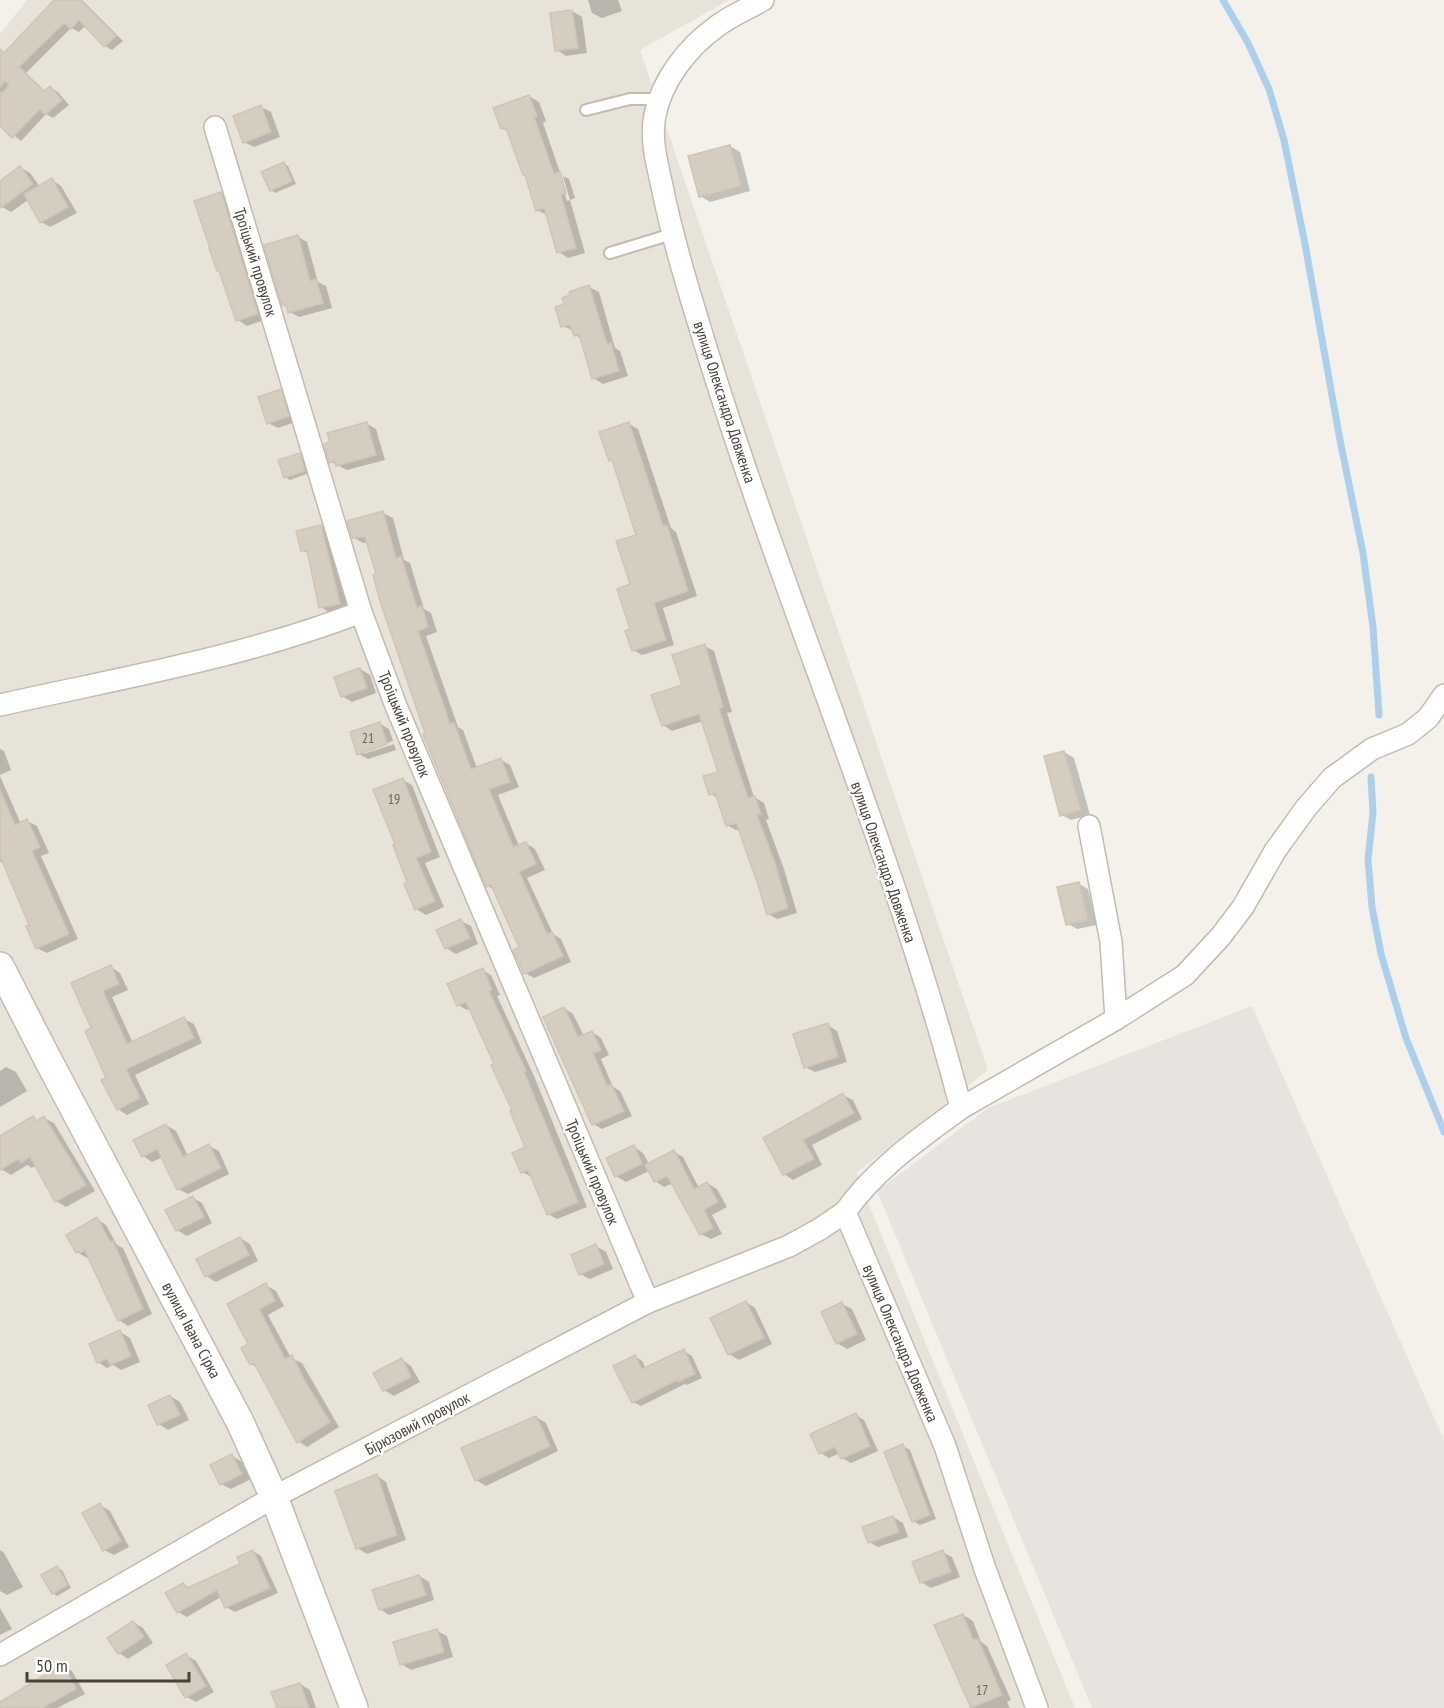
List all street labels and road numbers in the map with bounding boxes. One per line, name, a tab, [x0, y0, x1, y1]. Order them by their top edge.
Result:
street label: Троїцький провулок	[230, 205, 282, 320]
street label: вулиця Олександра Довженка	[689, 319, 761, 485]
street label: Троїцький провулок	[375, 668, 436, 781]
street label: вулиця Олександра Довженка	[847, 779, 921, 945]
street label: Троїцький провулок	[562, 1116, 625, 1228]
street label: вулиця Олександра Довженка	[859, 1261, 943, 1425]
street label: вулиця Івана Сірка	[158, 1278, 226, 1382]
street label: Бірюзовий провулок	[361, 1387, 474, 1459]

